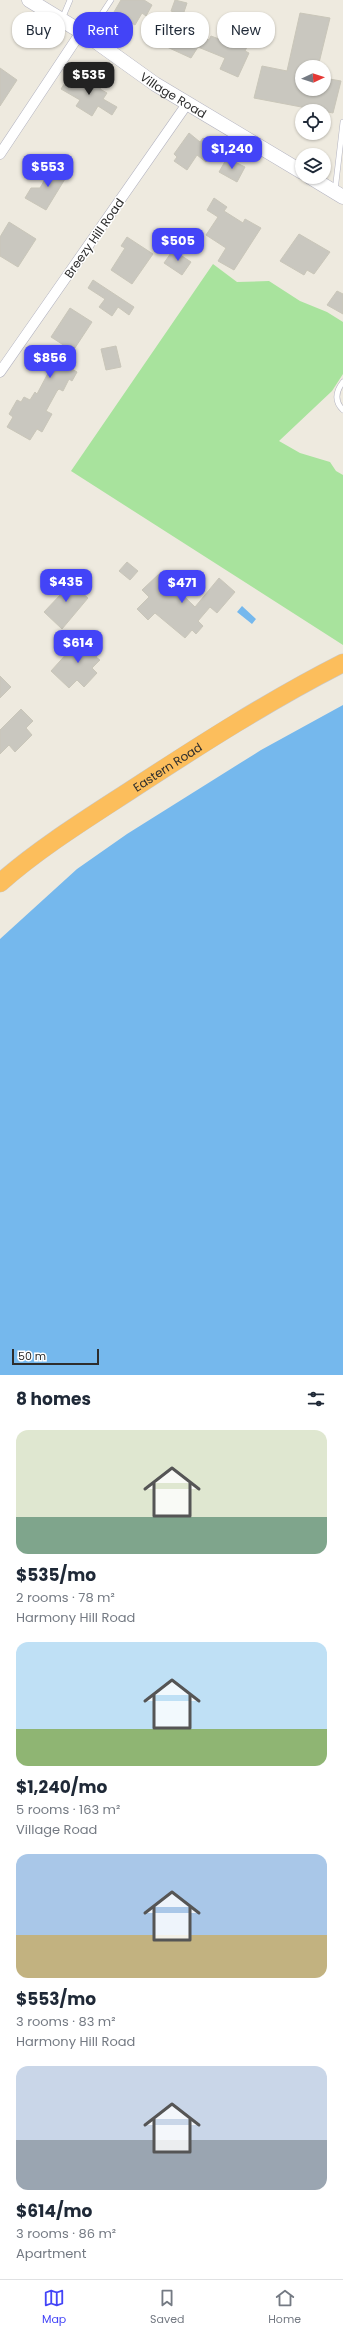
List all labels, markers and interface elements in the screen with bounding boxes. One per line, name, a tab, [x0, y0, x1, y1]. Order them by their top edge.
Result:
chip: Buy	[12, 12, 65, 48]
chip: Rent	[73, 12, 133, 48]
chip: Filters	[141, 12, 209, 48]
chip: New	[217, 12, 275, 48]
north arrow	[295, 60, 331, 96]
map controls	[295, 60, 331, 184]
pin: $535	[65, 62, 113, 96]
text: $535	[72, 65, 106, 84]
street label: Village Road	[137, 68, 210, 122]
button: locate	[295, 104, 331, 140]
pin: $1,240	[199, 136, 265, 170]
text: $1,240	[211, 139, 253, 158]
button: layers	[295, 148, 331, 184]
pin: $553	[24, 154, 72, 188]
text: $553	[31, 157, 65, 176]
street label: Breezy Hill Road	[60, 195, 128, 281]
pin: $505	[154, 228, 202, 262]
text: $505	[161, 231, 195, 250]
pin: $856	[26, 345, 74, 379]
text: $856	[33, 348, 67, 367]
pin: $435	[42, 569, 90, 603]
pin: $471	[158, 570, 206, 604]
text: $435	[49, 572, 83, 591]
text: $471	[167, 573, 197, 592]
pin: $614	[54, 630, 102, 664]
text: $614	[63, 633, 93, 652]
street label: Eastern Road	[129, 738, 205, 795]
scale bar	[12, 1347, 99, 1366]
text: 50 m	[18, 1348, 46, 1364]
text: 8 homes	[16, 1387, 91, 1411]
icon: filters	[305, 1388, 327, 1410]
icon: home	[136, 1456, 208, 1528]
text: $535/mo	[16, 1563, 96, 1587]
text: 2 rooms · 78 m²	[16, 1588, 115, 1607]
text: Harmony Hill Road	[16, 1608, 135, 1627]
icon: home	[136, 1668, 208, 1740]
text: $1,240/mo	[16, 1775, 107, 1799]
text: 5 rooms · 163 m²	[16, 1800, 120, 1819]
text: Village Road	[16, 1820, 97, 1839]
icon: home	[136, 1880, 208, 1952]
text: $553/mo	[16, 1987, 96, 2011]
text: 3 rooms · 83 m²	[16, 2012, 116, 2031]
text: Harmony Hill Road	[16, 2032, 135, 2051]
icon: home	[136, 2092, 208, 2164]
text: $614/mo	[16, 2199, 92, 2223]
text: 3 rooms · 86 m²	[16, 2224, 116, 2243]
text: Apartment	[16, 2244, 86, 2263]
tab: Map	[42, 2287, 66, 2328]
tab: Saved	[150, 2287, 184, 2328]
tab: Home	[268, 2287, 301, 2328]

